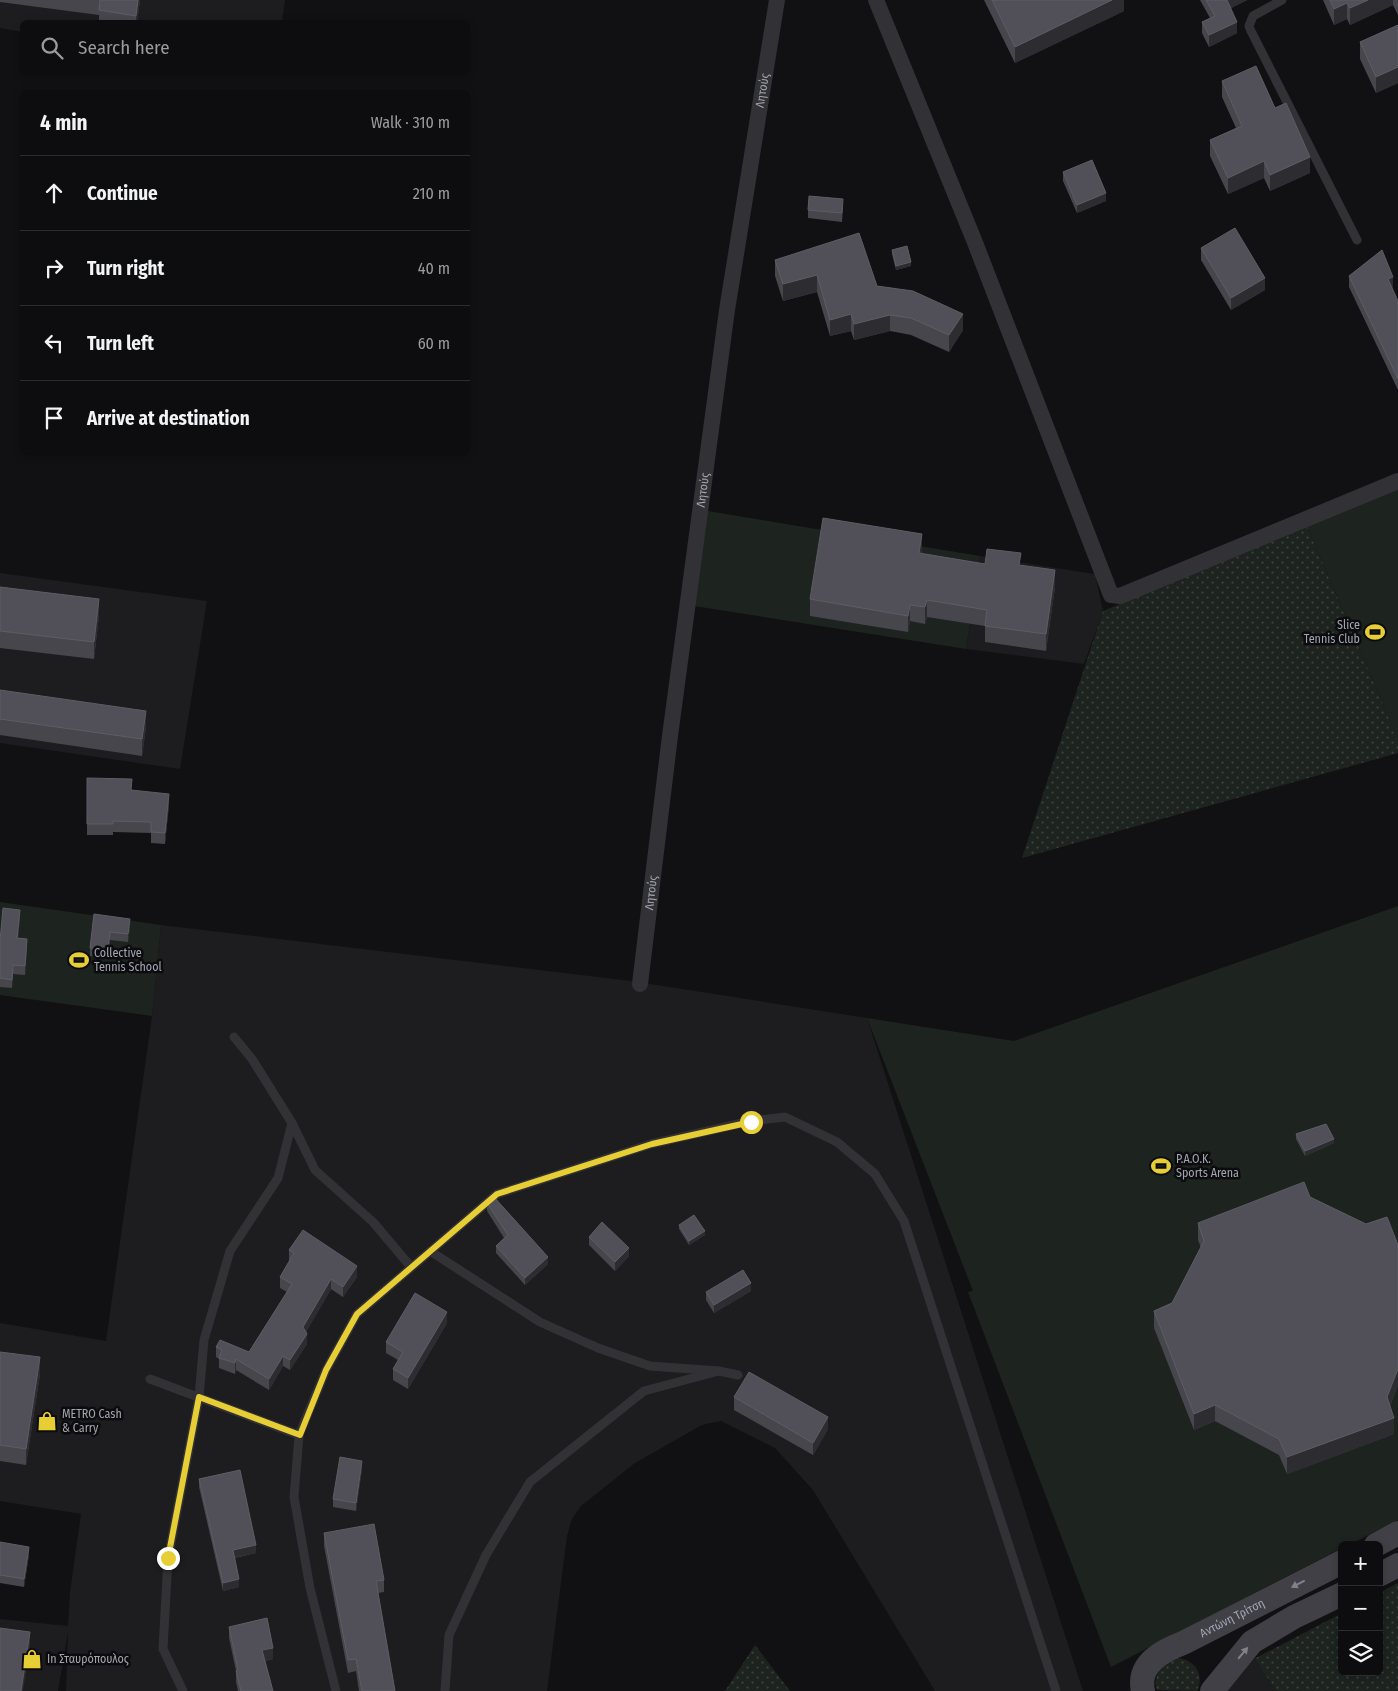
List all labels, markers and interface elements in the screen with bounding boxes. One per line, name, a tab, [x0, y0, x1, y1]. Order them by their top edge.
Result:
search box	[20, 20, 470, 75]
icon: search	[38, 34, 66, 62]
text: Search here	[78, 36, 170, 59]
street label: Λητούς	[753, 72, 772, 109]
text: 4 min	[40, 110, 88, 136]
text: Walk · 310 m	[371, 113, 450, 132]
icon: ahead	[40, 179, 68, 207]
text: Continue	[87, 182, 158, 205]
text: 210 m	[413, 184, 450, 203]
icon: right	[40, 254, 68, 282]
text: Turn right	[87, 257, 164, 280]
text: 40 m	[418, 259, 450, 278]
icon: left	[40, 329, 68, 357]
text: Turn left	[87, 332, 154, 355]
text: 60 m	[418, 334, 450, 353]
icon: arrive	[40, 404, 68, 432]
text: Arrive at destination	[87, 407, 250, 430]
street label: Λητούς	[694, 472, 712, 508]
place label: Slice Tennis Club	[1304, 618, 1360, 646]
sports icon: Slice Tennis Club	[1364, 621, 1386, 643]
street label: Λητούς	[642, 875, 660, 911]
place label: Collective Tennis School	[94, 946, 162, 974]
sports icon: Collective Tennis School	[68, 949, 90, 971]
route start	[740, 1111, 763, 1134]
place label: P.A.O.K. Sports Arena	[1176, 1152, 1239, 1180]
sports icon: P.A.O.K. Sports Arena	[1150, 1155, 1172, 1177]
place label: METRO Cash & Carry	[62, 1407, 122, 1435]
shop icon: METRO Cash & Carry	[36, 1410, 58, 1432]
map controls	[1338, 1541, 1383, 1676]
button: +	[1338, 1541, 1383, 1586]
route end	[157, 1547, 180, 1570]
one-way arrow	[1291, 1580, 1305, 1588]
button: −	[1338, 1586, 1383, 1631]
street label: Αντώνη Τρίτση	[1197, 1596, 1267, 1640]
button: layers	[1338, 1631, 1383, 1676]
one-way arrow	[1237, 1647, 1248, 1659]
shop icon: In Σταυρόπουλος	[21, 1648, 43, 1670]
place label: In Σταυρόπουλος	[47, 1652, 129, 1666]

